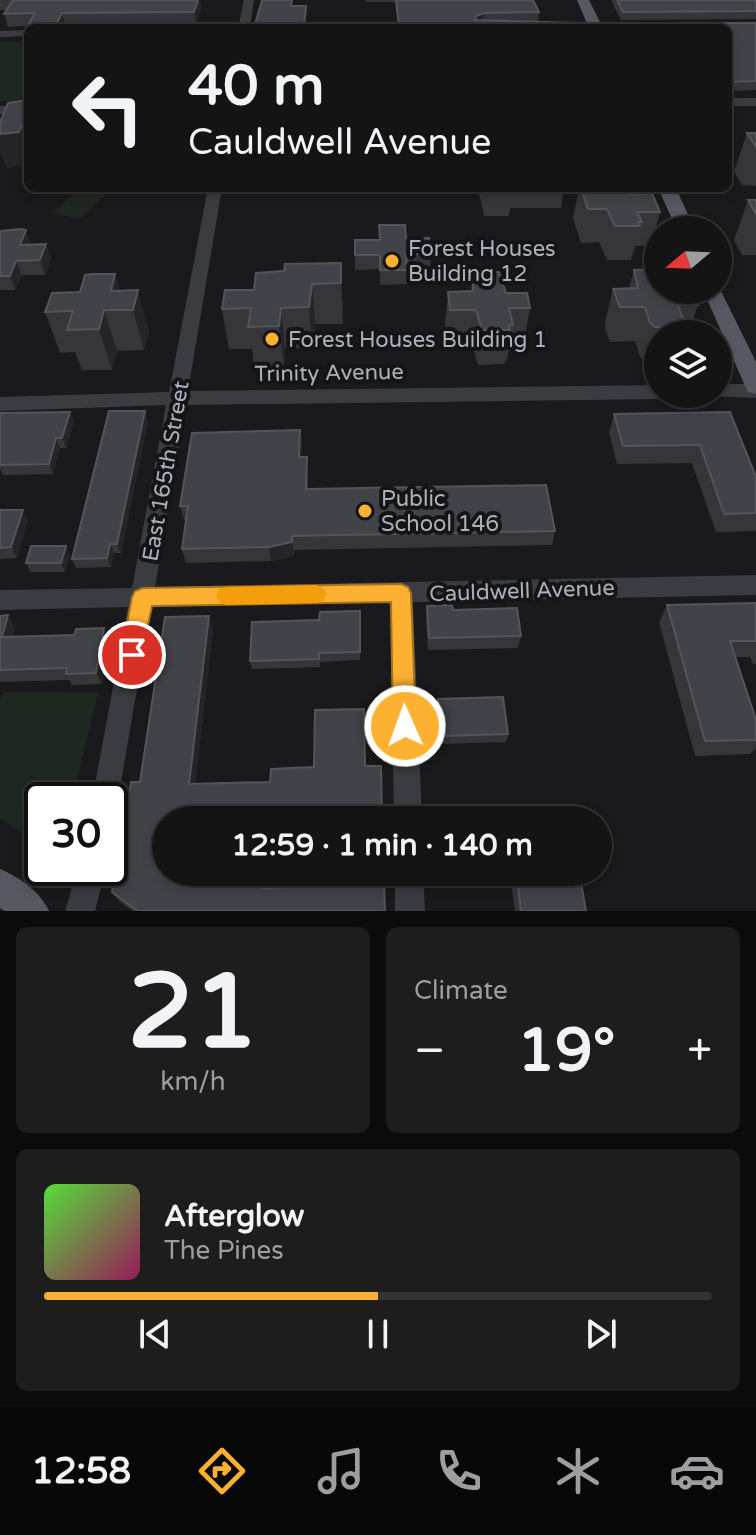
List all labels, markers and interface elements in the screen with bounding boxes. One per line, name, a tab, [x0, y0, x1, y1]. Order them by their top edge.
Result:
text: 40 m	[188, 53, 324, 120]
icon: left	[56, 56, 160, 160]
text: Cauldwell Avenue	[188, 121, 491, 164]
north arrow	[644, 216, 732, 304]
map controls	[644, 216, 732, 408]
place label: Forest Houses Building 12	[408, 236, 556, 287]
marker: Forest Houses Building 12	[383, 252, 401, 270]
button: layers	[644, 320, 732, 408]
place label: Forest Houses Building 1	[288, 327, 547, 353]
marker: Forest Houses Building 1	[263, 330, 281, 348]
street label: Trinity Avenue	[254, 359, 404, 387]
street label: East 165th Street	[137, 379, 195, 563]
place label: Public School 146	[381, 486, 499, 537]
marker: Public School 146	[356, 502, 374, 520]
street label: Cauldwell Avenue	[429, 575, 615, 607]
pin	[98, 621, 166, 689]
icon: arrive	[110, 633, 154, 677]
position arrow	[363, 684, 447, 768]
speed limit sign: 30	[24, 782, 128, 886]
text: 12:59 · 1 min · 140 m	[231, 827, 533, 864]
text: 21	[128, 951, 258, 1076]
text: Climate	[414, 975, 508, 1006]
text: 19°	[517, 1015, 615, 1087]
text: −	[414, 1025, 445, 1078]
text: +	[687, 1025, 712, 1078]
text: km/h	[160, 1066, 226, 1097]
text: Afterglow	[164, 1198, 304, 1235]
text: The Pines	[164, 1235, 284, 1266]
icon: previous	[133, 1312, 177, 1356]
icon: pause	[356, 1312, 400, 1356]
icon: next	[579, 1312, 623, 1356]
icon: directions	[194, 1443, 250, 1499]
icon: music	[313, 1443, 369, 1499]
icon: phone	[431, 1443, 487, 1499]
icon: climate	[550, 1443, 606, 1499]
icon: car	[669, 1443, 725, 1499]
text: 12:58	[31, 1450, 131, 1493]

